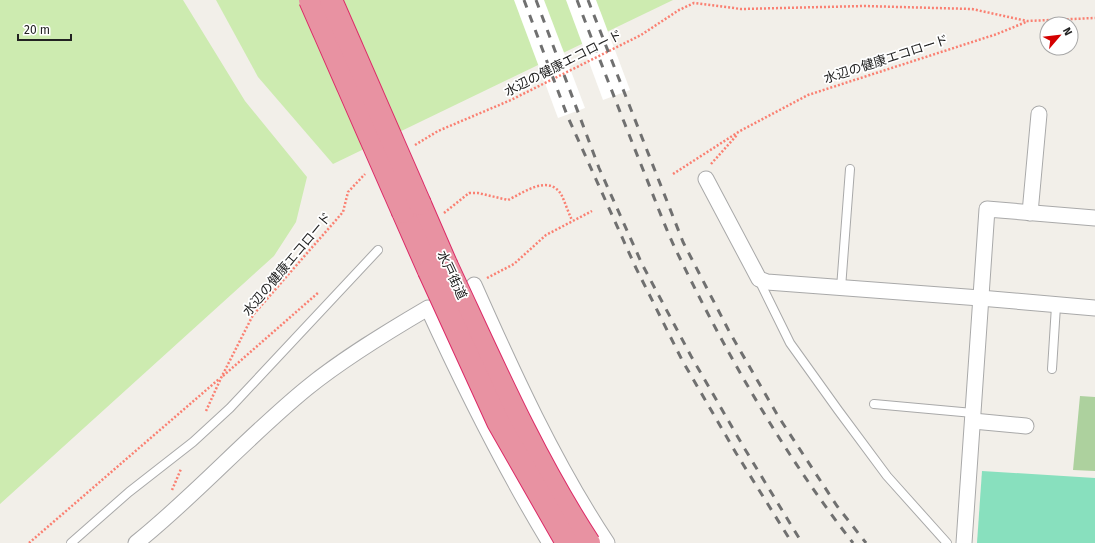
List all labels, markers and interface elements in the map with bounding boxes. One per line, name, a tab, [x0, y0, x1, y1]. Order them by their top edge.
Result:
scale bar	[18, 16, 71, 42]
north arrow	[1039, 16, 1079, 56]
text: 20 m	[24, 23, 50, 37]
text: N	[1060, 25, 1075, 38]
street label: 水辺の健康エコロード	[502, 27, 624, 99]
street label: 水辺の健康エコロード	[822, 32, 950, 86]
street label: 水辺の健康エコロード	[239, 209, 335, 319]
street label: 水戸街道	[434, 248, 470, 302]

